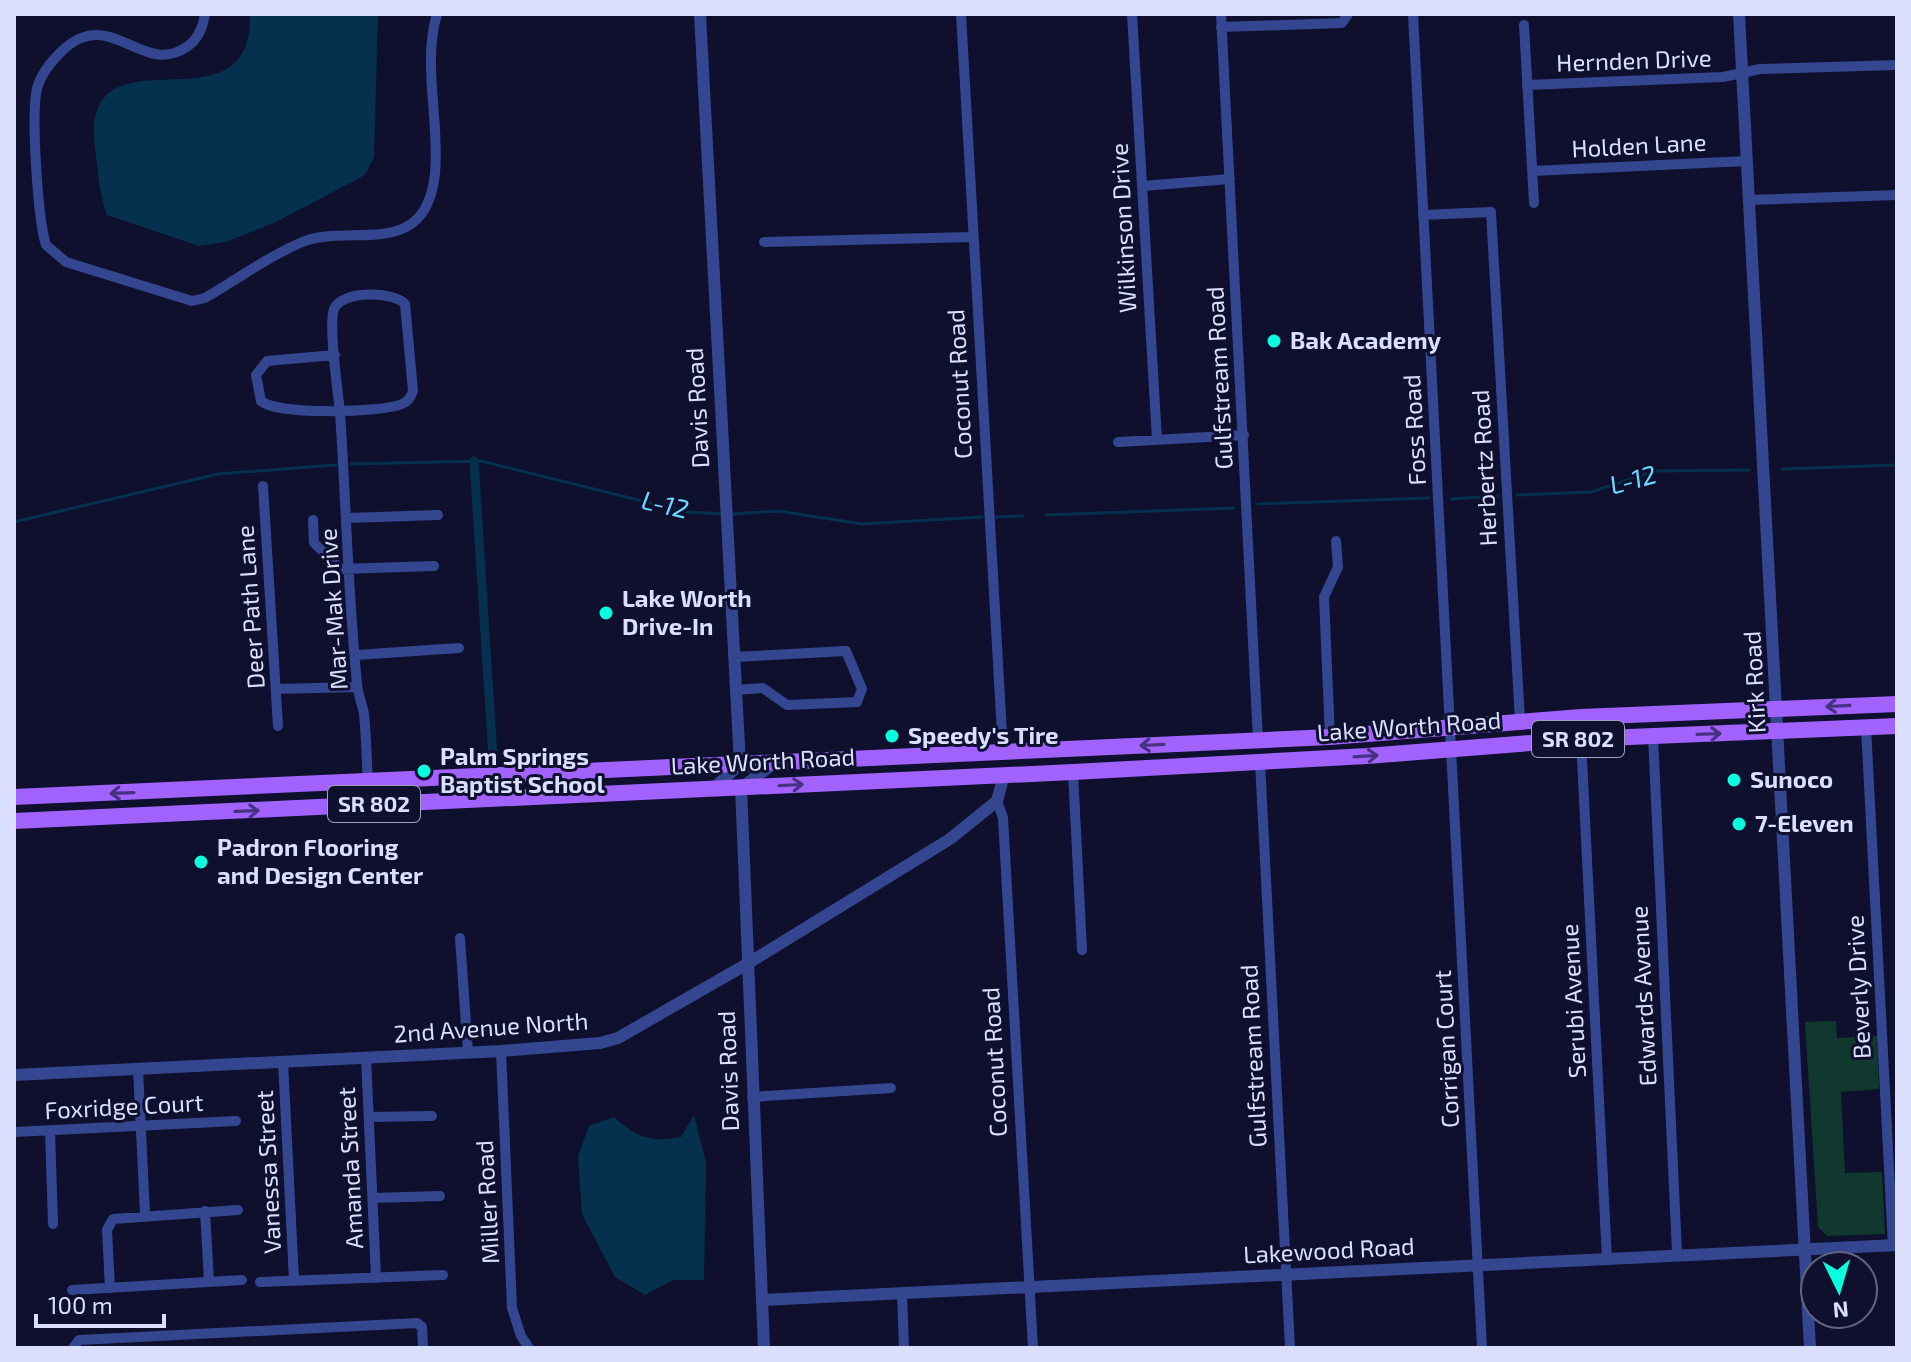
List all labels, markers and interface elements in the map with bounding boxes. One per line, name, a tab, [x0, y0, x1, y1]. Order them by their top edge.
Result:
street label: Hernden Drive	[1556, 42, 1712, 77]
street label: Holden Lane	[1571, 126, 1707, 163]
street label: Wilkinson Drive	[1104, 142, 1141, 314]
street label: Gulfstream Road	[1199, 286, 1238, 470]
street label: Coconut Road	[940, 308, 977, 460]
place label: Bak Academy	[1290, 325, 1442, 354]
marker: Bak Academy	[1265, 332, 1283, 350]
street label: Davis Road	[679, 347, 714, 469]
street label: Foss Road	[1396, 374, 1431, 486]
street label: Herbertz Road	[1465, 389, 1502, 547]
water label: L-12	[1606, 457, 1659, 500]
water label: L-12	[639, 483, 692, 524]
street label: Deer Path Lane	[229, 524, 270, 690]
street label: Mar-Mak Drive	[312, 527, 353, 691]
place label: Lake Worth Drive-In	[622, 583, 752, 640]
marker: Lake Worth Drive-In	[597, 604, 615, 622]
street label: Kirk Road	[1736, 630, 1771, 734]
one-way arrow	[1825, 699, 1852, 714]
street label: Lake Worth Road	[1316, 705, 1502, 746]
place label: Speedy's Tire	[908, 720, 1059, 749]
road number: SR 802	[1532, 721, 1624, 757]
one-way arrow	[1695, 726, 1722, 741]
marker: Speedy's Tire	[883, 727, 901, 745]
one-way arrow	[1139, 737, 1166, 752]
place label: Palm Springs Baptist School	[440, 741, 605, 798]
street label: Lake Worth Road	[670, 741, 856, 780]
one-way arrow	[1352, 748, 1379, 763]
marker: Palm Springs Baptist School	[415, 762, 433, 780]
place label: Sunoco	[1750, 764, 1833, 793]
marker: Sunoco	[1725, 771, 1743, 789]
one-way arrow	[777, 778, 804, 793]
one-way arrow	[109, 785, 136, 800]
road number: SR 802	[328, 786, 420, 822]
one-way arrow	[233, 803, 260, 818]
place label: 7-Eleven	[1755, 808, 1854, 837]
marker: 7-Eleven	[1730, 815, 1748, 833]
place label: Padron Flooring and Design Center	[217, 832, 424, 889]
marker: Padron Flooring and Design Center	[192, 853, 210, 871]
street label: Edwards Avenue	[1623, 905, 1662, 1087]
street label: Beverly Drive	[1839, 914, 1876, 1060]
street label: Serubi Avenue	[1554, 923, 1591, 1079]
street label: Gulfstream Road	[1233, 964, 1272, 1148]
street label: Corrigan Court	[1427, 969, 1464, 1129]
street label: Coconut Road	[975, 986, 1012, 1138]
street label: 2nd Avenue North	[393, 1005, 589, 1048]
street label: Davis Road	[711, 1010, 744, 1132]
street label: Amanda Street	[331, 1086, 368, 1250]
street label: Foxridge Court	[44, 1087, 204, 1124]
street label: Vanessa Street	[249, 1090, 286, 1255]
street label: Miller Road	[469, 1139, 504, 1265]
street label: Lakewood Road	[1242, 1231, 1415, 1268]
north arrow	[1799, 1250, 1879, 1330]
scale bar	[36, 1278, 164, 1328]
text: 100 m	[48, 1290, 113, 1319]
text: N	[1832, 1297, 1850, 1325]

